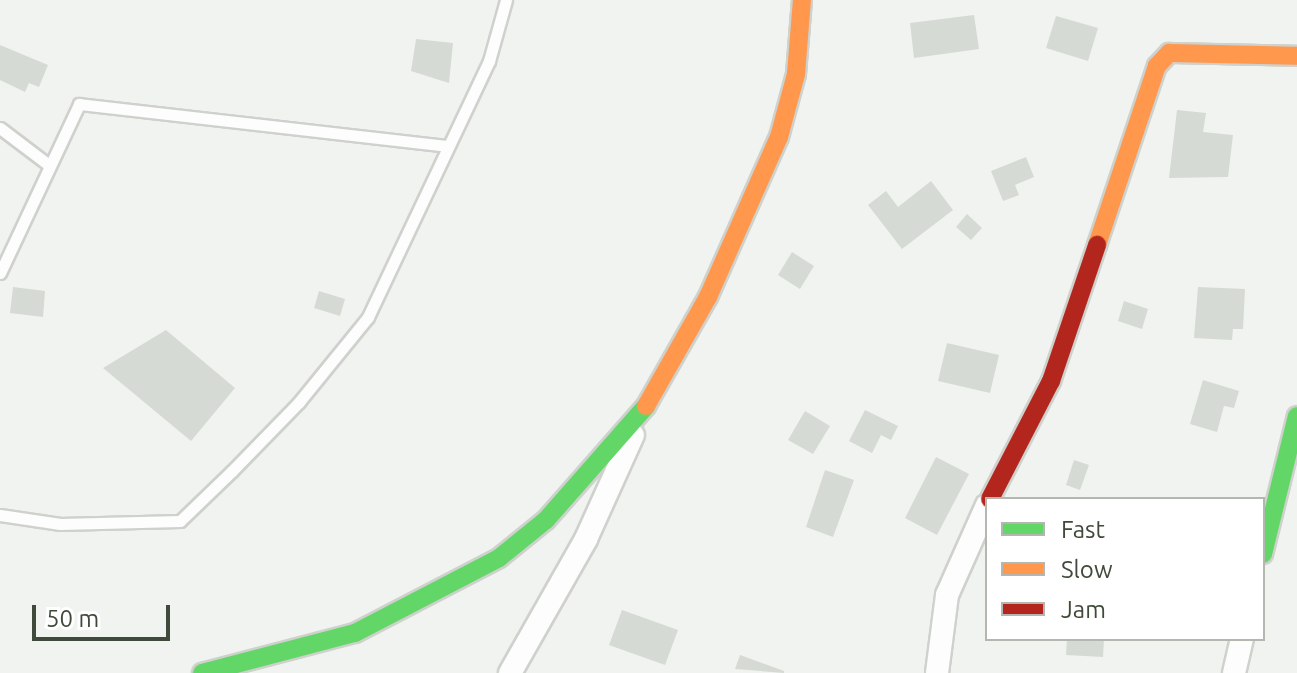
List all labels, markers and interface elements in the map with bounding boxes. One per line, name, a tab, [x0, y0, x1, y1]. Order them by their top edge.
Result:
legend	[985, 497, 1265, 641]
text: Fast	[1061, 516, 1105, 543]
text: Slow	[1061, 556, 1113, 583]
scale bar	[36, 589, 174, 639]
text: Jam	[1061, 596, 1106, 623]
text: 50 m	[46, 605, 99, 632]

